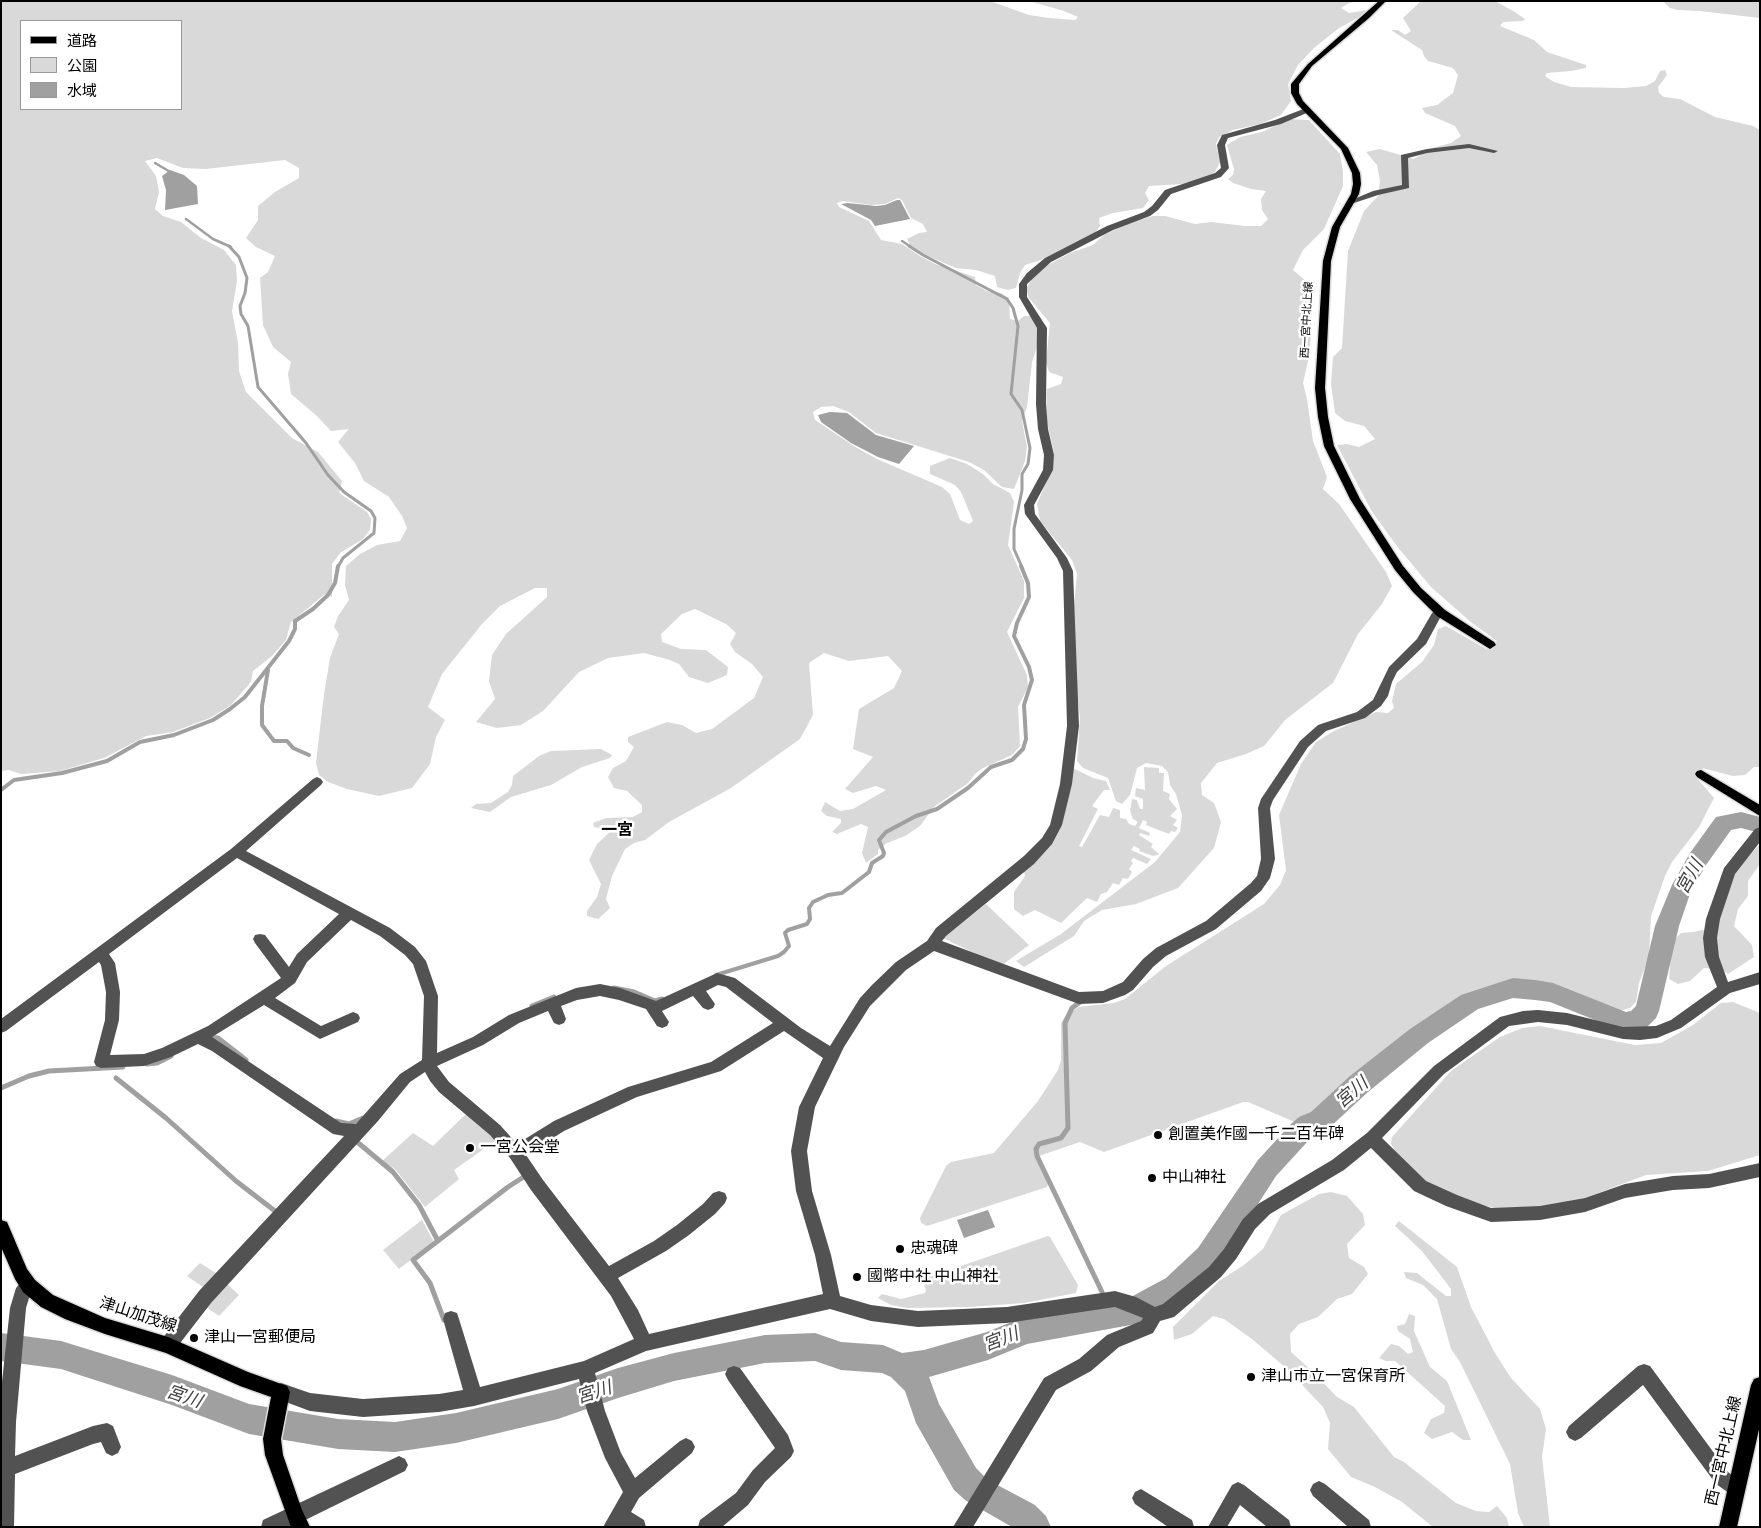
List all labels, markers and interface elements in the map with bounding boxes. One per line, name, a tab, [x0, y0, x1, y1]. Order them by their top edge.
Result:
legend	[20, 20, 182, 110]
text: 道路	[67, 30, 97, 51]
text: 公園	[67, 55, 97, 76]
text: 水域	[67, 80, 97, 101]
street label: 西一宮中北上線	[1298, 281, 1316, 359]
district label: 一宮	[601, 821, 633, 841]
water label: 宮川	[1672, 856, 1708, 898]
water label: 宮川	[1331, 1073, 1373, 1113]
place label: 創置美作國一千二百年碑	[1168, 1125, 1344, 1145]
marker: 創置美作國一千二百年碑	[1152, 1129, 1164, 1141]
place label: 一宮公会堂	[480, 1138, 560, 1158]
marker: 一宮公会堂	[464, 1142, 476, 1154]
place label: 中山神社	[1162, 1168, 1226, 1188]
marker: 中山神社	[1146, 1172, 1158, 1184]
place label: 忠魂碑	[910, 1239, 958, 1259]
marker: 忠魂碑	[894, 1243, 906, 1255]
place label: 國幣中社 中山神社	[867, 1267, 998, 1287]
marker: 國幣中社 中山神社	[851, 1271, 863, 1283]
street label: 津山加茂線	[97, 1294, 179, 1336]
water label: 宮川	[980, 1323, 1022, 1357]
place label: 津山一宮郵便局	[204, 1328, 316, 1348]
marker: 津山一宮郵便局	[188, 1332, 200, 1344]
place label: 津山市立一宮保育所	[1261, 1367, 1405, 1387]
marker: 津山市立一宮保育所	[1245, 1371, 1257, 1383]
water label: 宮川	[574, 1377, 614, 1409]
water label: 宮川	[163, 1381, 205, 1413]
street label: 西一宮中北上線	[1702, 1394, 1746, 1508]

